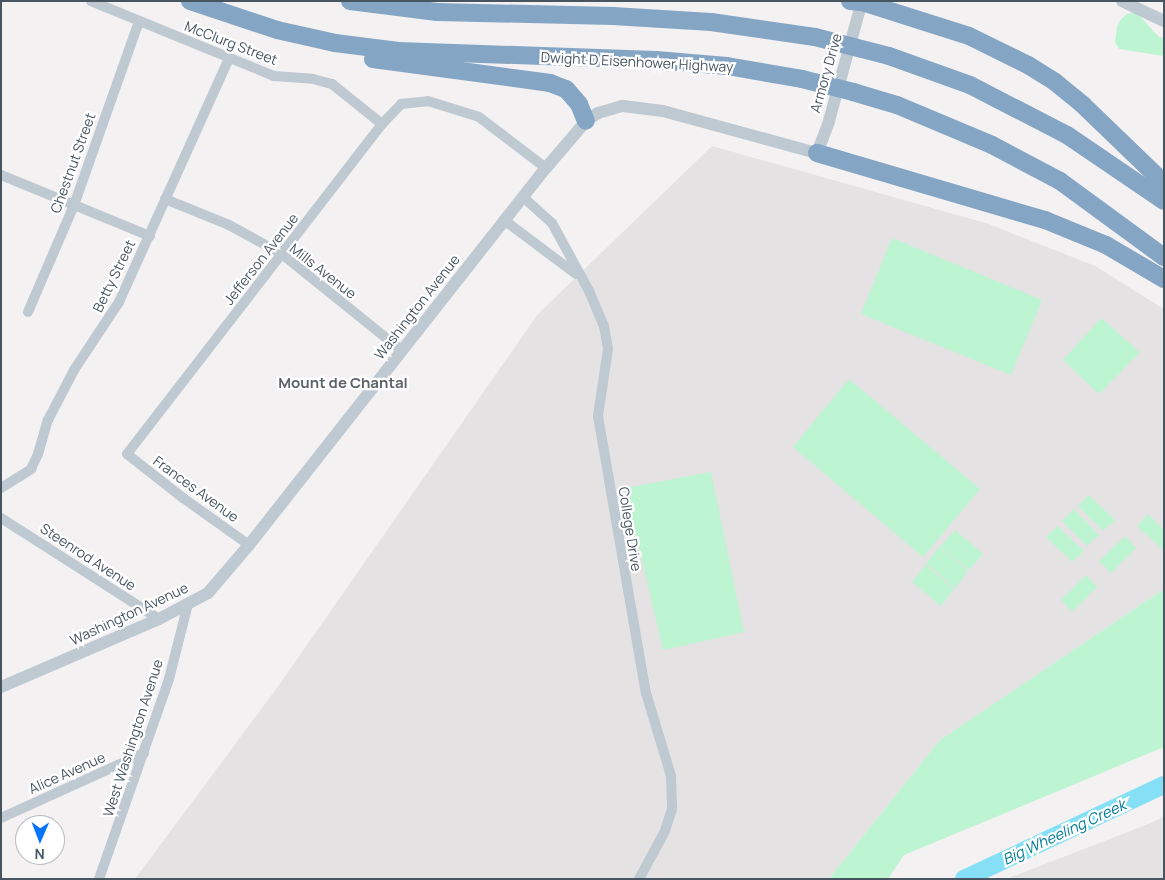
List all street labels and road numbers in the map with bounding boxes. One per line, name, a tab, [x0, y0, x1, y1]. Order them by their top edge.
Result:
street label: McClurg Street	[182, 18, 280, 68]
street label: Armory Drive	[807, 31, 845, 115]
street label: Dwight D Eisenhower Highway	[540, 49, 734, 75]
street label: Chestnut Street	[47, 110, 99, 216]
street label: Jefferson Avenue	[220, 210, 302, 308]
street label: Betty Street	[89, 237, 139, 315]
street label: Mills Avenue	[286, 240, 360, 302]
street label: Washington Avenue	[371, 251, 463, 363]
street label: Frances Avenue	[150, 452, 242, 526]
street label: College Drive	[615, 486, 645, 572]
street label: Steenrod Avenue	[37, 520, 139, 594]
street label: Washington Avenue	[67, 579, 191, 649]
street label: West Washington Avenue	[100, 657, 166, 819]
street label: Alice Avenue	[26, 749, 108, 797]

